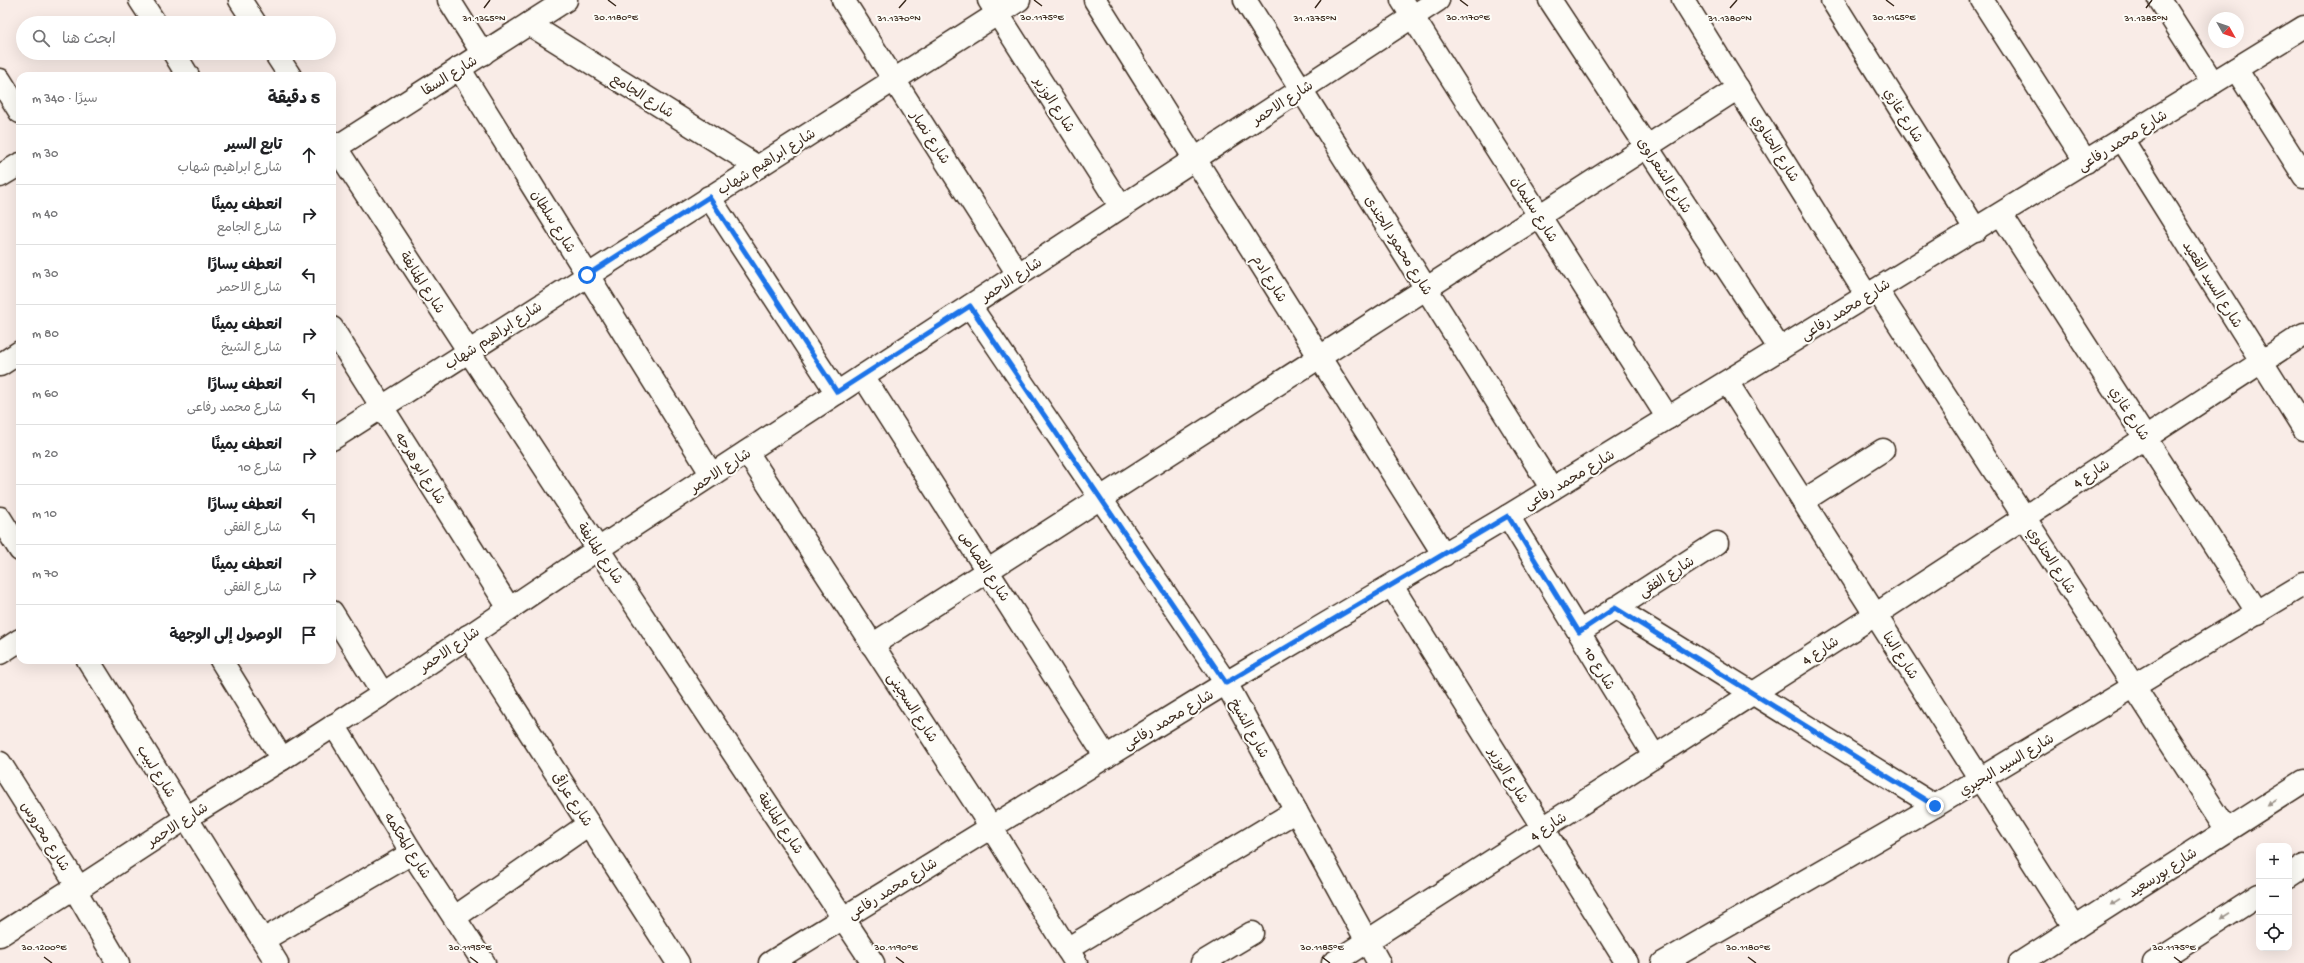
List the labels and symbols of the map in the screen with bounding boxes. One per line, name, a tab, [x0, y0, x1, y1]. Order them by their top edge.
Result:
text: 30.1180°E	[593, 12, 639, 24]
text: 30.1175°E	[1019, 12, 1064, 24]
text: 30.1170°E	[1445, 12, 1491, 24]
text: 30.1165°E	[1871, 12, 1916, 24]
north arrow	[2208, 12, 2244, 48]
text: 31.1365°N	[462, 13, 506, 25]
text: 31.1370°N	[876, 13, 921, 25]
text: 31.1375°N	[1292, 13, 1337, 25]
text: 31.1380°N	[1707, 13, 1752, 25]
text: 31.1385°N	[2123, 13, 2168, 25]
street label: شارع السقا	[419, 53, 481, 101]
street label: شارع الجامع	[607, 71, 676, 123]
street label: شارع الوزير	[1028, 74, 1077, 136]
street label: شارع الاحمر	[1249, 78, 1317, 131]
street label: شارع غازي	[1879, 86, 1925, 147]
street label: شارع نصار	[905, 108, 952, 168]
street label: شارع محمد رفاعى	[2075, 108, 2171, 177]
street label: شارع الحناوي	[1746, 112, 1801, 186]
street label: شارع ابراهيم شهاب	[715, 126, 820, 200]
street label: شارع الشعراوى	[1632, 135, 1694, 217]
street label: شارع سليمان	[1506, 174, 1560, 246]
street label: شارع سلطان	[526, 188, 578, 257]
street label: شارع محمود الجندى	[1359, 193, 1434, 299]
street label: شارع السيد القعيد	[2177, 239, 2245, 332]
street label: شارع المنايفة	[395, 249, 447, 318]
street label: شارع ادم	[1246, 252, 1289, 307]
street label: شارع الاحمر	[978, 255, 1046, 308]
route start	[578, 266, 596, 284]
street label: شارع محمد رفاعى	[1798, 277, 1894, 346]
street label: شارع ابراهيم شهاب	[443, 299, 546, 375]
street label: شارع غازي	[2104, 384, 2152, 445]
street label: شارع ابو هرجه	[390, 430, 448, 508]
street label: شارع الاحمر	[687, 446, 755, 499]
street label: شارع محمد رفاعى	[1522, 447, 1619, 515]
street label: شارع 4	[2071, 457, 2114, 493]
street label: شارع المنايفة	[572, 520, 626, 588]
street label: شارع الحناوي	[2022, 525, 2078, 598]
street label: شارع القصاص	[954, 529, 1012, 606]
street label: شارع الفقى	[1636, 554, 1698, 602]
street label: شارع الاحمر	[416, 625, 484, 678]
street label: شارع البنا	[1877, 629, 1921, 683]
street label: شارع 4	[1800, 634, 1843, 670]
street label: شارع 10	[1578, 644, 1617, 694]
street label: شارع السجينى	[882, 670, 940, 746]
street label: شارع محمد رفاعى	[1121, 687, 1218, 755]
street label: شارع الشيخ	[1225, 697, 1271, 762]
street label: شارع السيد البحيري	[1957, 731, 2058, 801]
street label: شارع لبيب	[132, 743, 178, 802]
street label: شارع الوزير	[1483, 744, 1531, 807]
street label: شارع عراقى	[547, 769, 596, 831]
street label: شارع المنايفة	[752, 790, 806, 858]
route end	[1926, 797, 1944, 815]
one-way arrow	[2265, 798, 2277, 805]
street label: شارع محروس	[16, 799, 72, 875]
street label: شارع الاحمر	[144, 800, 212, 853]
street label: شارع المحكمه	[379, 810, 433, 883]
street label: شارع 4	[1528, 810, 1571, 846]
street label: شارع بورسعيد	[2126, 845, 2201, 903]
street label: شارع محمد رفاعى	[845, 856, 941, 925]
one-way arrow	[2109, 899, 2121, 906]
one-way arrow	[2220, 913, 2232, 920]
text: 30.1200°E	[20, 942, 67, 954]
text: 30.1195°E	[447, 942, 492, 954]
text: 30.1190°E	[873, 942, 919, 954]
text: 30.1185°E	[1299, 942, 1345, 954]
text: 30.1180°E	[1725, 942, 1771, 954]
text: 30.1175°E	[2151, 942, 2196, 954]

